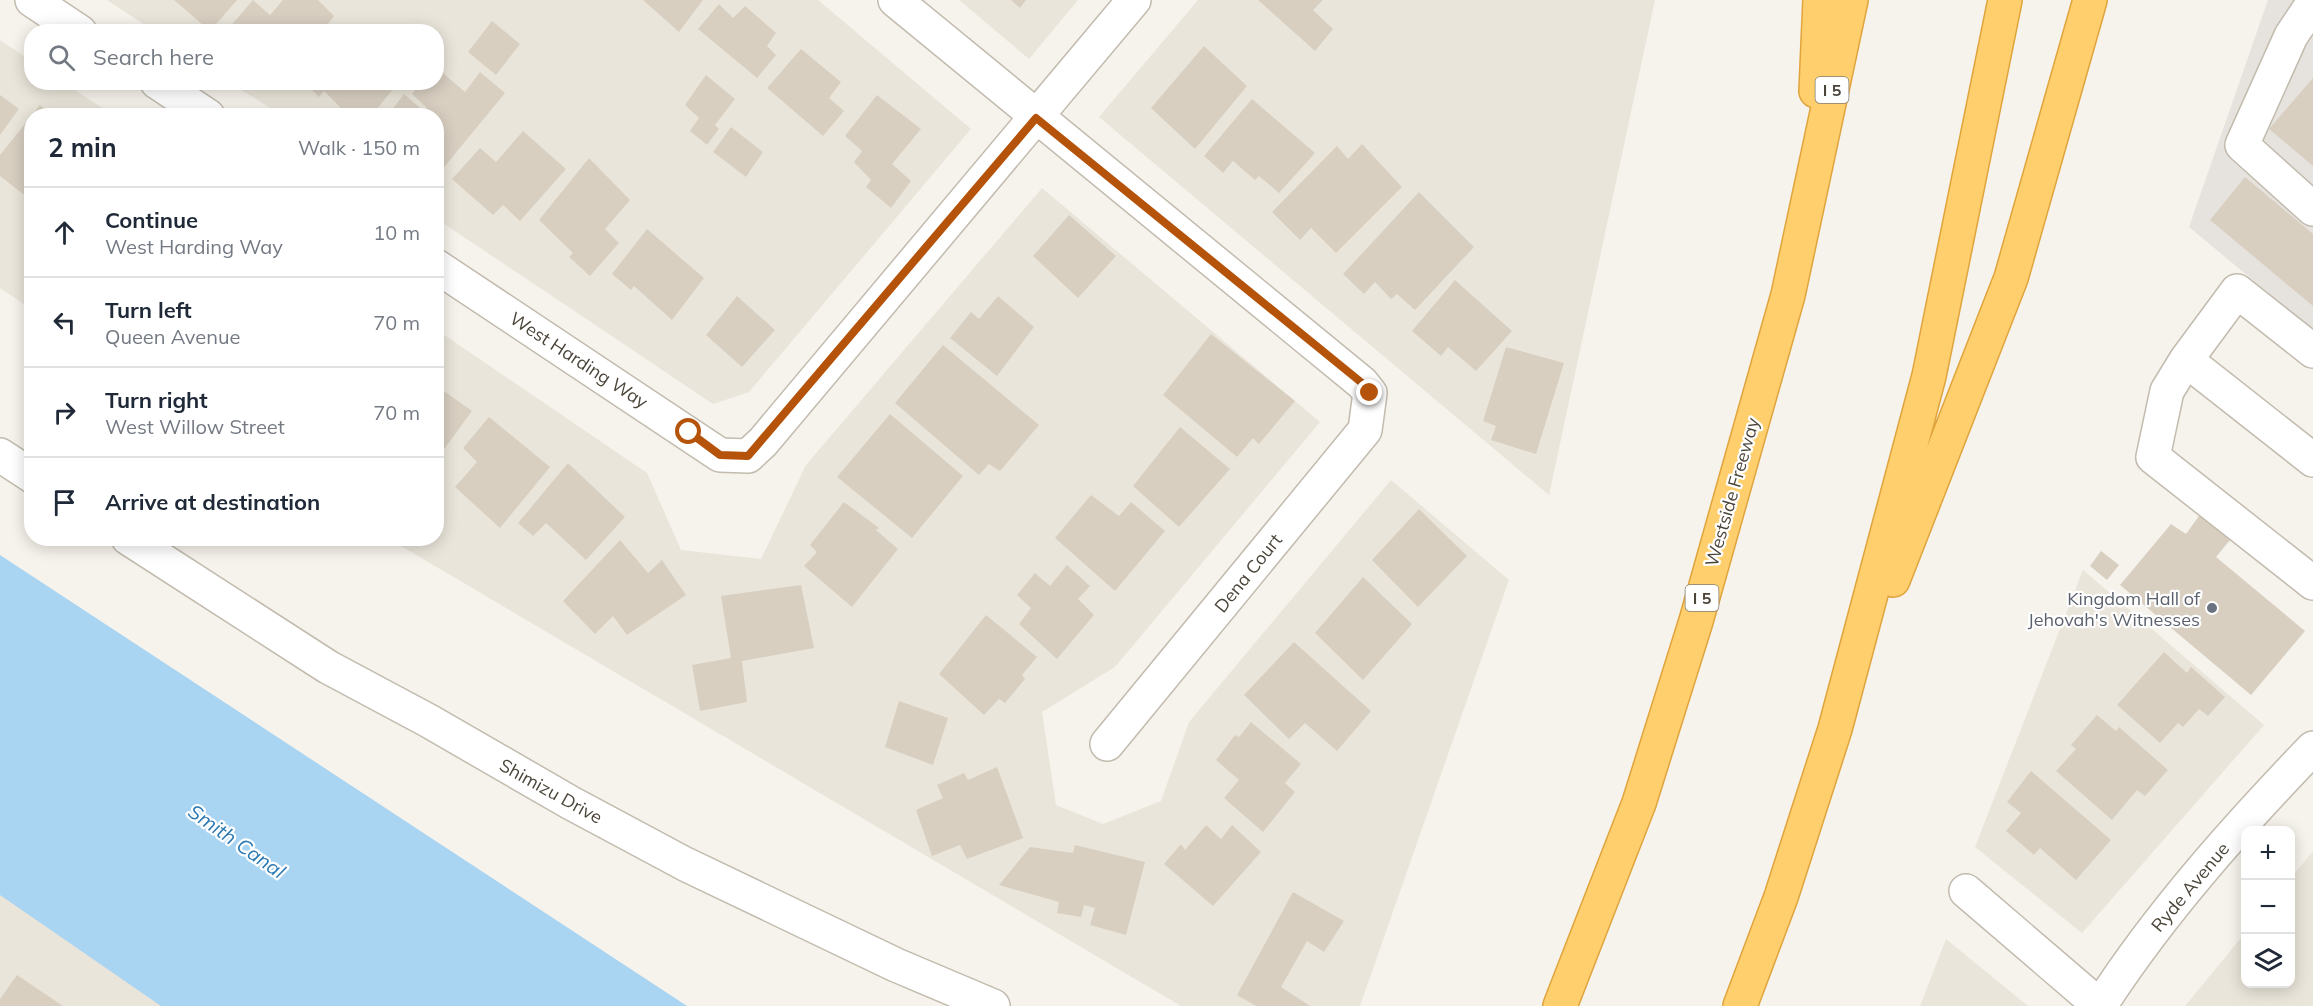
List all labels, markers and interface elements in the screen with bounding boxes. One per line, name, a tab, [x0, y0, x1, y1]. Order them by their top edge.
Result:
search box	[24, 24, 444, 90]
icon: search	[45, 41, 78, 74]
text: Search here	[93, 43, 214, 71]
road number: I 5	[1816, 77, 1848, 103]
text: 2 min	[48, 131, 117, 164]
text: Walk · 150 m	[298, 135, 420, 160]
text: Continue	[105, 206, 198, 234]
icon: ahead	[48, 216, 81, 249]
text: 10 m	[373, 220, 420, 245]
text: West Harding Way	[105, 234, 283, 259]
text: Turn left	[105, 296, 192, 324]
icon: left	[48, 306, 81, 339]
street label: West Harding Way	[506, 307, 653, 413]
text: 70 m	[373, 310, 420, 335]
text: Queen Avenue	[105, 324, 240, 349]
route end	[1356, 379, 1382, 405]
text: Turn right	[105, 386, 208, 414]
icon: right	[48, 396, 81, 429]
text: 70 m	[373, 400, 420, 425]
text: West Willow Street	[105, 414, 285, 439]
street label: Westside Freeway	[1700, 414, 1764, 569]
route start	[675, 418, 701, 444]
icon: arrive	[48, 486, 81, 519]
text: Arrive at destination	[105, 488, 320, 516]
street label: Dena Court	[1209, 529, 1287, 617]
road number: I 5	[1686, 585, 1718, 611]
place label: Kingdom Hall of Jehovah's Witnesses	[2028, 587, 2201, 631]
marker: Kingdom Hall of Jehovah's Witnesses	[2205, 601, 2219, 615]
street label: Shimizu Drive	[496, 753, 606, 829]
water label: Smith Canal	[184, 798, 290, 884]
map controls	[2241, 826, 2295, 988]
button: +	[2241, 826, 2295, 880]
street label: Ryde Avenue	[2146, 838, 2234, 936]
button: −	[2241, 880, 2295, 934]
button: layers	[2241, 934, 2295, 988]

